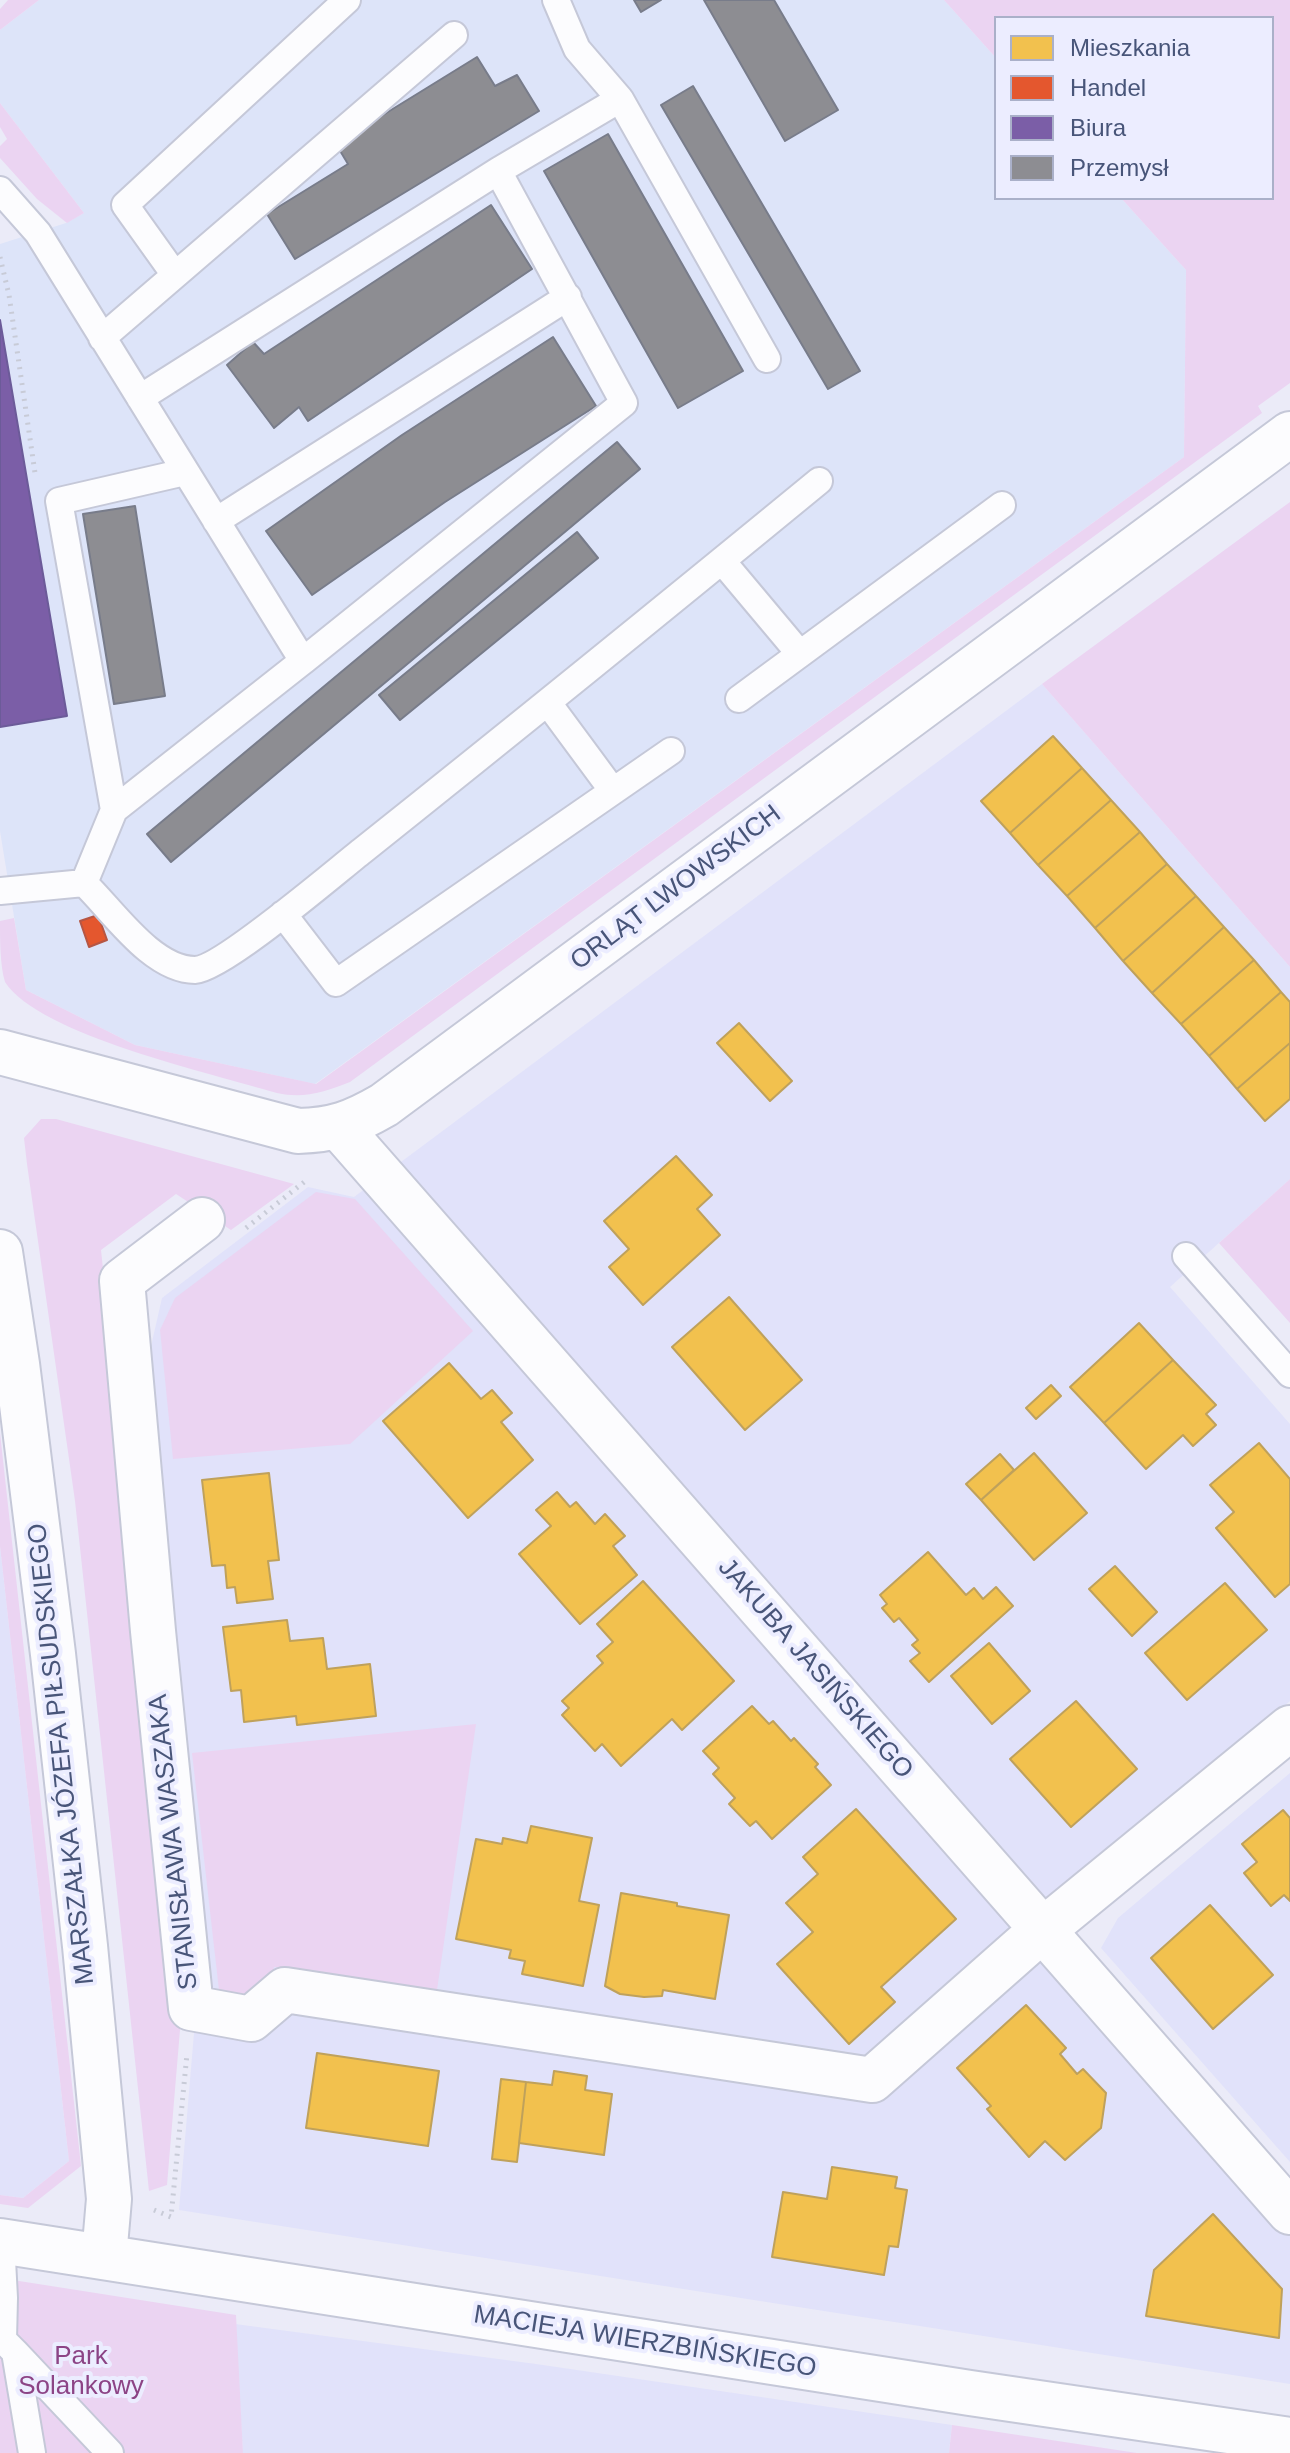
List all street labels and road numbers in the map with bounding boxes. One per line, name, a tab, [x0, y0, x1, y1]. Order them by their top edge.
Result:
street label: ORLĄT LWOWSKICH	[565, 799, 787, 977]
street label: MARSZAŁKA JÓZEFA PIŁSUDSKIEGO	[22, 1522, 102, 1986]
street label: JAKUBA JASIŃSKIEGO	[711, 1552, 919, 1786]
street label: STANISŁAWA WASZAKA	[143, 1693, 205, 1991]
street label: MACIEJA WIERZBIŃSKIEGO	[471, 2299, 819, 2385]

